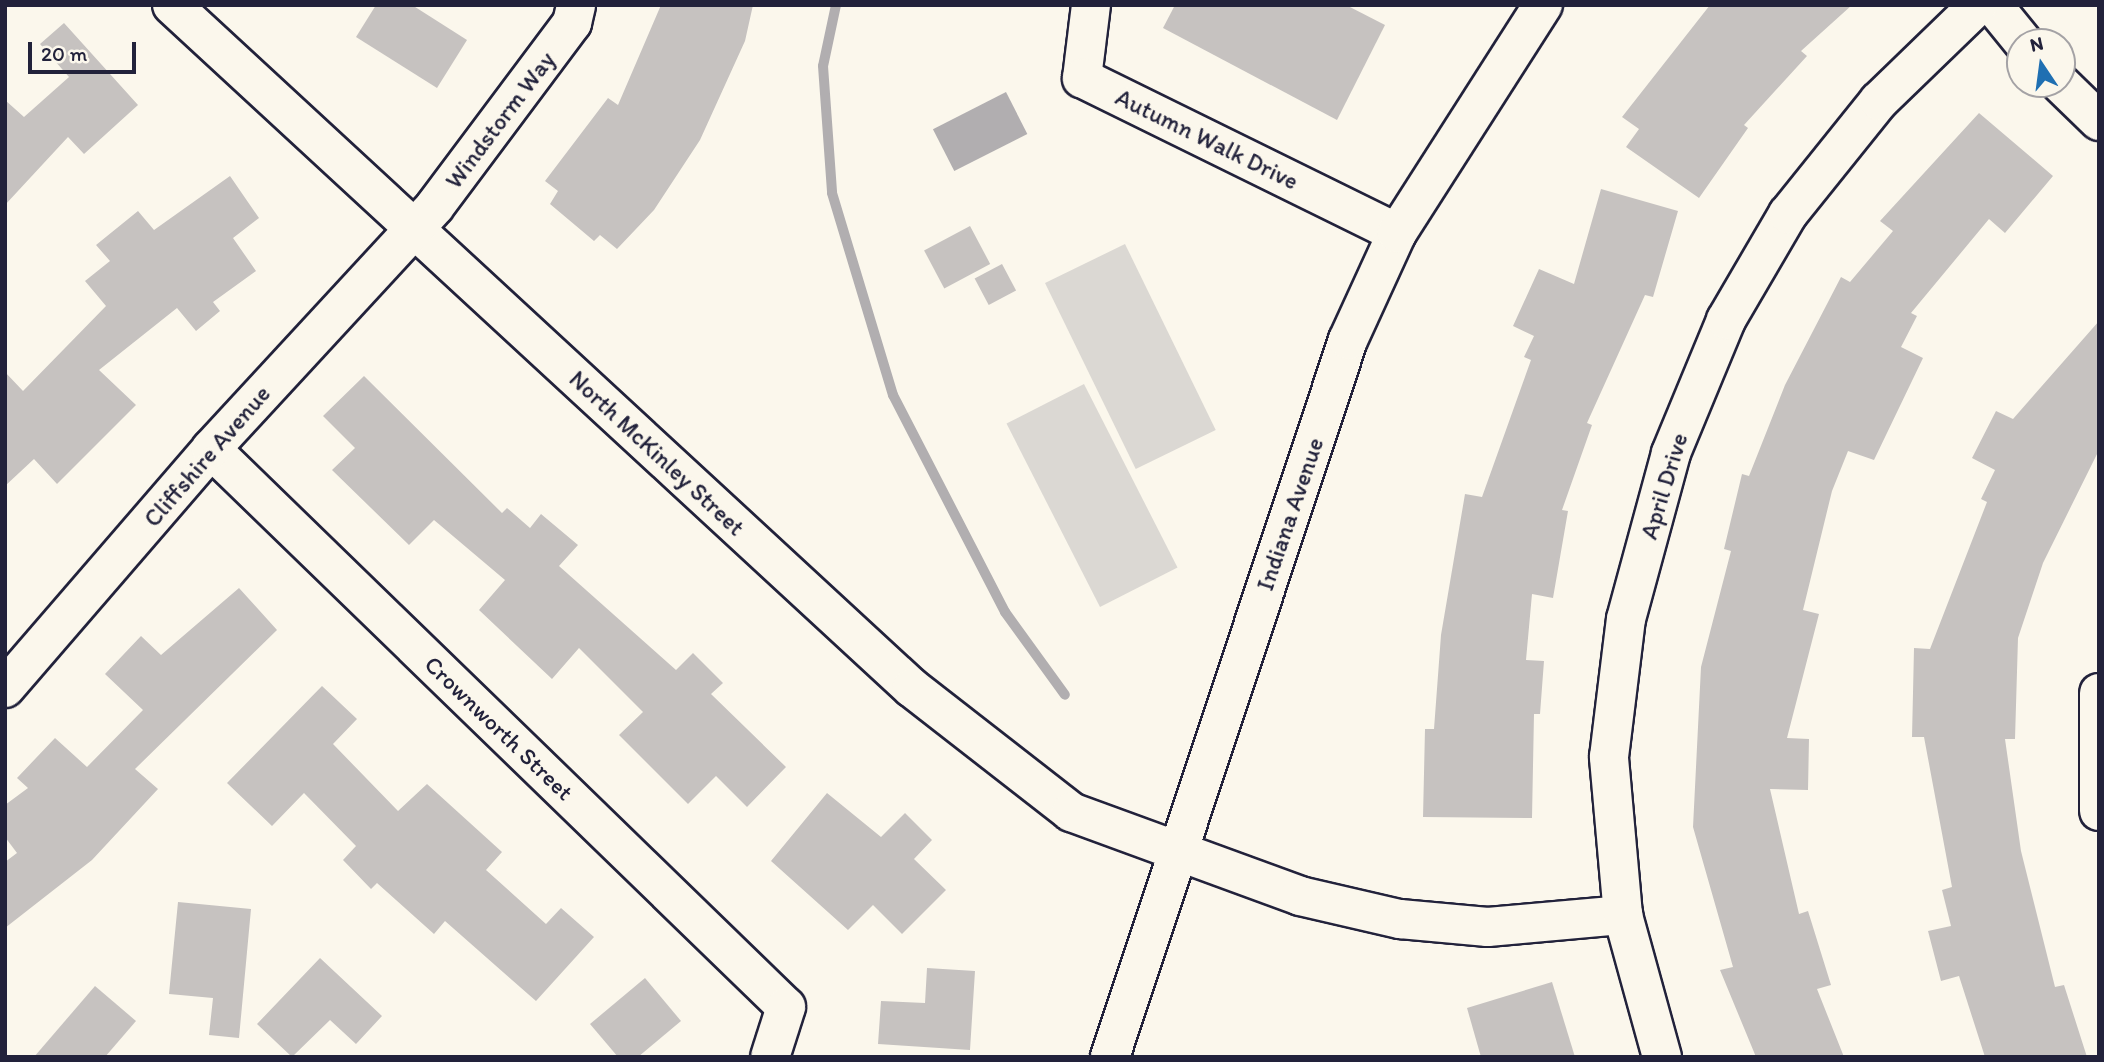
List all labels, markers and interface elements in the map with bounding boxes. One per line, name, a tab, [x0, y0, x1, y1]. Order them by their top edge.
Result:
scale bar	[32, 28, 140, 72]
north arrow	[2006, 28, 2076, 98]
text: N	[2028, 31, 2045, 57]
text: 20 m	[41, 41, 87, 66]
street label: Windstorm Way	[439, 46, 561, 194]
street label: Autumn Walk Drive	[1111, 82, 1303, 196]
street label: North McKinley Street	[564, 365, 750, 541]
street label: Cliffshire Avenue	[138, 380, 276, 532]
street label: April Drive	[1634, 429, 1694, 543]
street label: Indiana Avenue	[1250, 434, 1330, 594]
street label: Crownworth Street	[419, 650, 579, 806]

